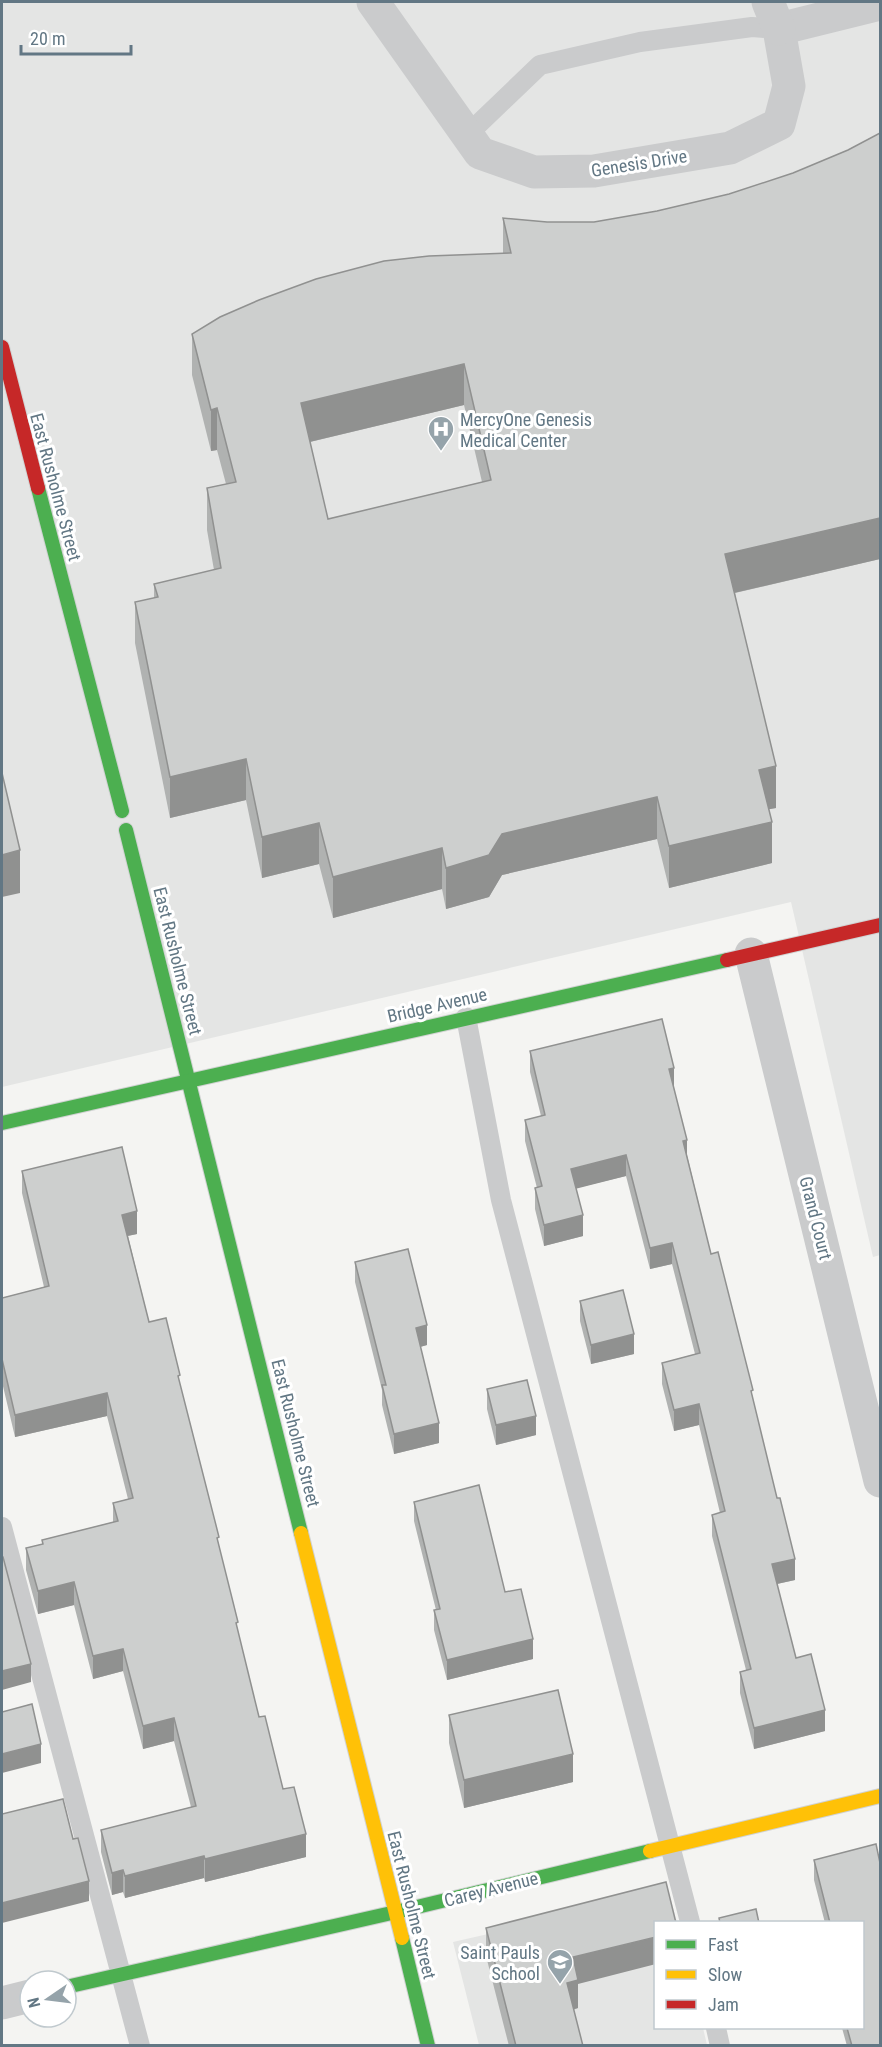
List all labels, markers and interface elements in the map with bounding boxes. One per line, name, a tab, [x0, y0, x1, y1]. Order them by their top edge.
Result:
scale bar	[21, 18, 130, 56]
text: 20 m	[30, 28, 65, 49]
street label: Genesis Drive	[590, 145, 688, 181]
place label: MercyOne Genesis Medical Center	[460, 409, 592, 451]
street label: East Rusholme Street	[26, 411, 86, 563]
hospital icon: MercyOne Genesis Medical Center	[426, 414, 456, 452]
street label: East Rusholme Street	[149, 885, 207, 1037]
street label: Bridge Avenue	[385, 983, 489, 1027]
street label: Grand Court	[795, 1174, 837, 1262]
street label: East Rusholme Street	[267, 1357, 325, 1509]
street label: East Rusholme Street	[383, 1829, 441, 1981]
street label: Carey Avenue	[442, 1867, 540, 1911]
legend	[654, 1921, 864, 2029]
text: Fast	[708, 1934, 739, 1955]
place label: Saint Pauls School	[460, 1942, 540, 1984]
school or university icon: Saint Pauls School	[545, 1947, 575, 1985]
text: Slow	[708, 1964, 743, 1985]
north arrow	[18, 1969, 78, 2029]
text: Jam	[708, 1994, 739, 2015]
text: N	[24, 1995, 44, 2010]

